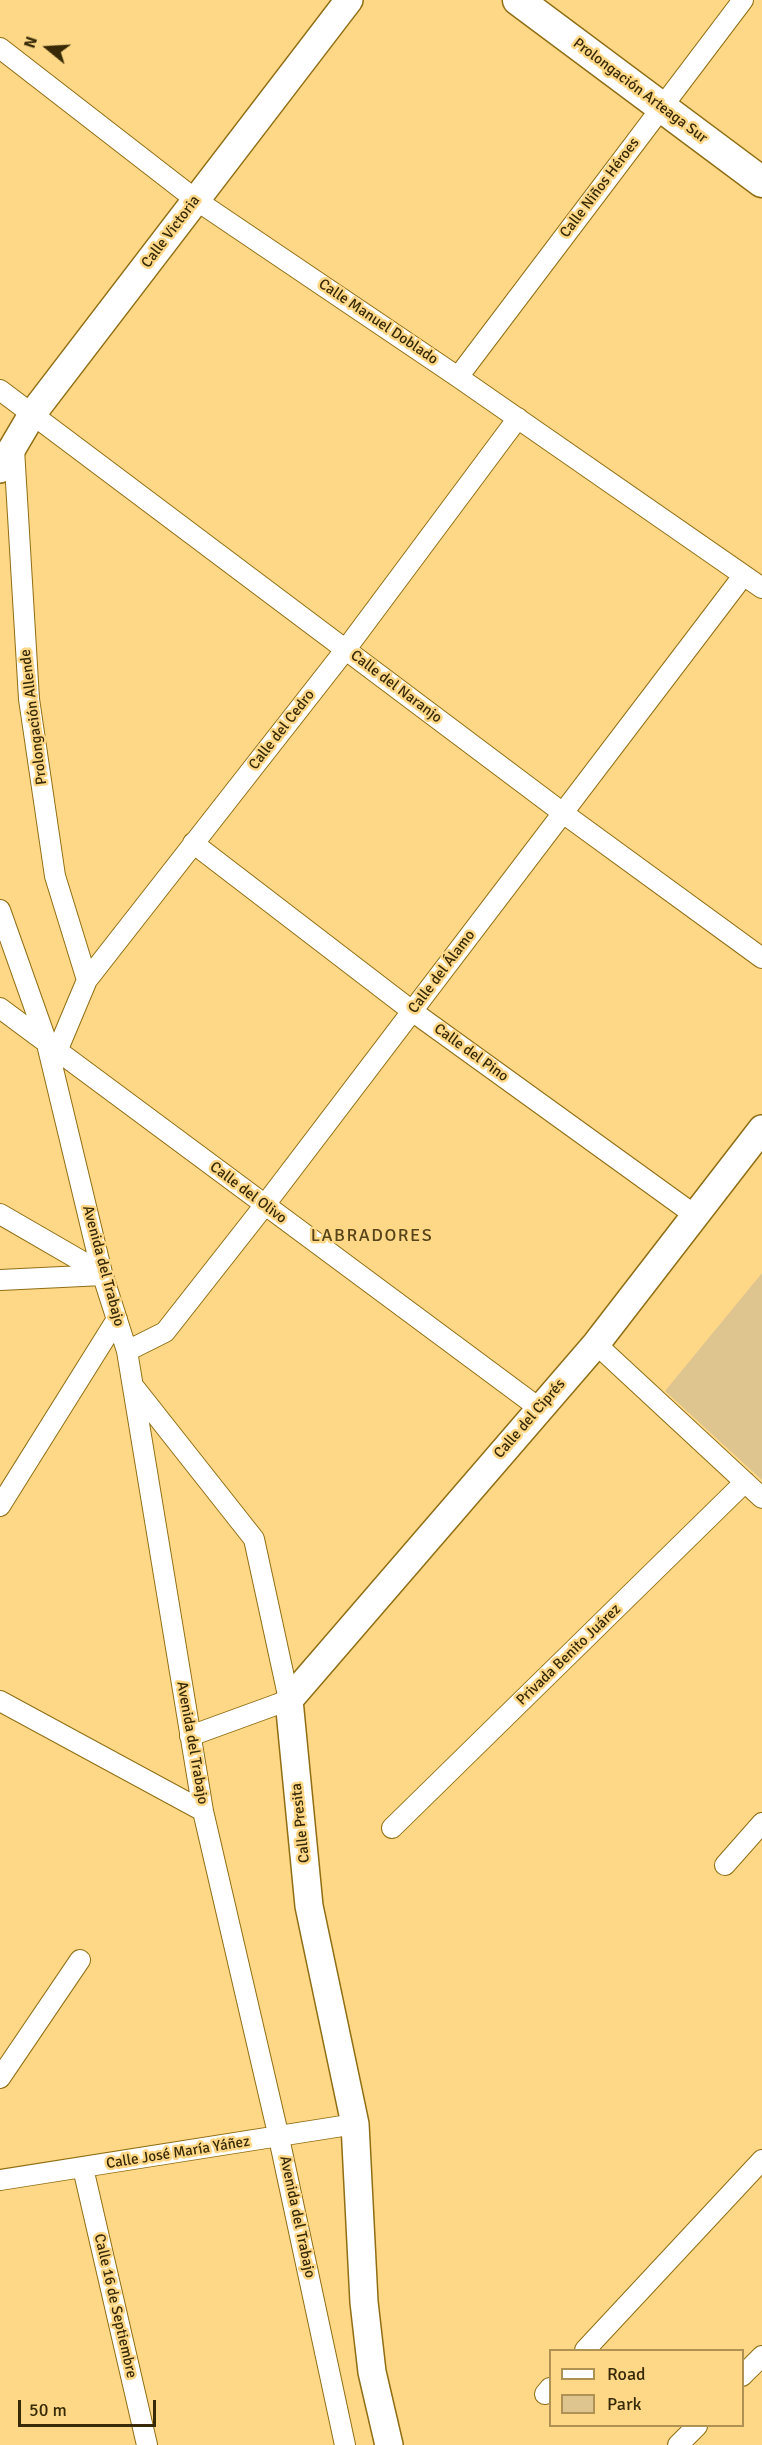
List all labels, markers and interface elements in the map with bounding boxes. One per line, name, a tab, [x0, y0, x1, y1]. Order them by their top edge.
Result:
north arrow	[18, 18, 78, 78]
text: N	[20, 34, 42, 51]
street label: Prolongación Arteaga Sur	[569, 35, 711, 147]
street label: Calle Niños Héroes	[556, 134, 644, 242]
street label: Calle Victoria	[138, 192, 204, 272]
street label: Calle Manuel Doblado	[315, 275, 441, 369]
street label: Calle del Naranjo	[347, 647, 445, 727]
street label: Prolongación Allende	[17, 648, 51, 786]
street label: Calle del Cedro	[245, 686, 319, 774]
street label: Calle del Álamo	[405, 927, 479, 1017]
street label: Calle del Pino	[430, 1020, 512, 1086]
street label: Calle del Olivo	[206, 1158, 290, 1228]
street label: Avenida del Trabajo	[78, 1204, 128, 1328]
district label: LABRADORES	[311, 1225, 433, 1247]
street label: Calle del Ciprés	[491, 1376, 569, 1462]
street label: Privada Benito Juárez	[513, 1601, 625, 1709]
street label: Avenida del Trabajo	[172, 1680, 212, 1806]
street label: Calle Presita	[288, 1782, 314, 1864]
street label: Calle José María Yáñez	[105, 2133, 251, 2173]
street label: Avenida del Trabajo	[275, 2154, 319, 2280]
street label: Calle 16 de Septiembre	[90, 2232, 140, 2380]
legend	[549, 2349, 744, 2427]
text: Road	[607, 2363, 646, 2385]
scale bar	[21, 2388, 159, 2426]
text: Park	[607, 2393, 642, 2415]
text: 50 m	[29, 2399, 67, 2421]

